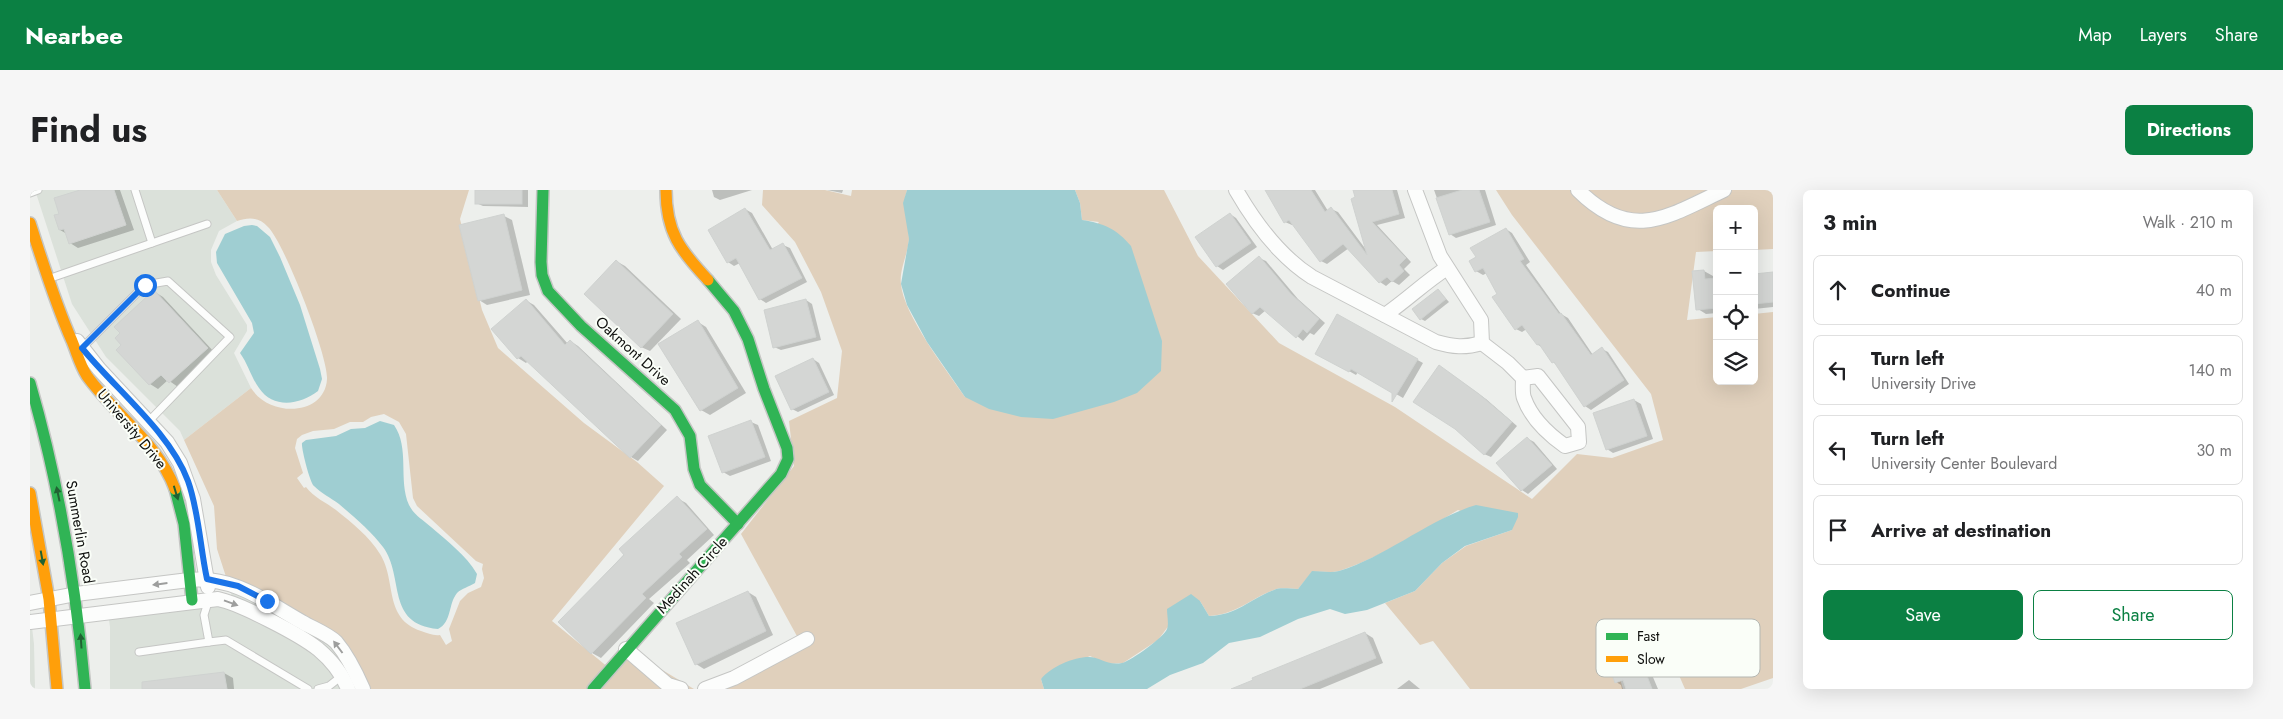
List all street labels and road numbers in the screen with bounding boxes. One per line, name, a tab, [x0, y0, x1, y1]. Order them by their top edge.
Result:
street label: Oakmont Drive	[590, 311, 676, 391]
street label: University Drive	[92, 384, 172, 474]
street label: Summerlin Road	[60, 479, 100, 585]
street label: Medinah Circle	[651, 531, 733, 618]

